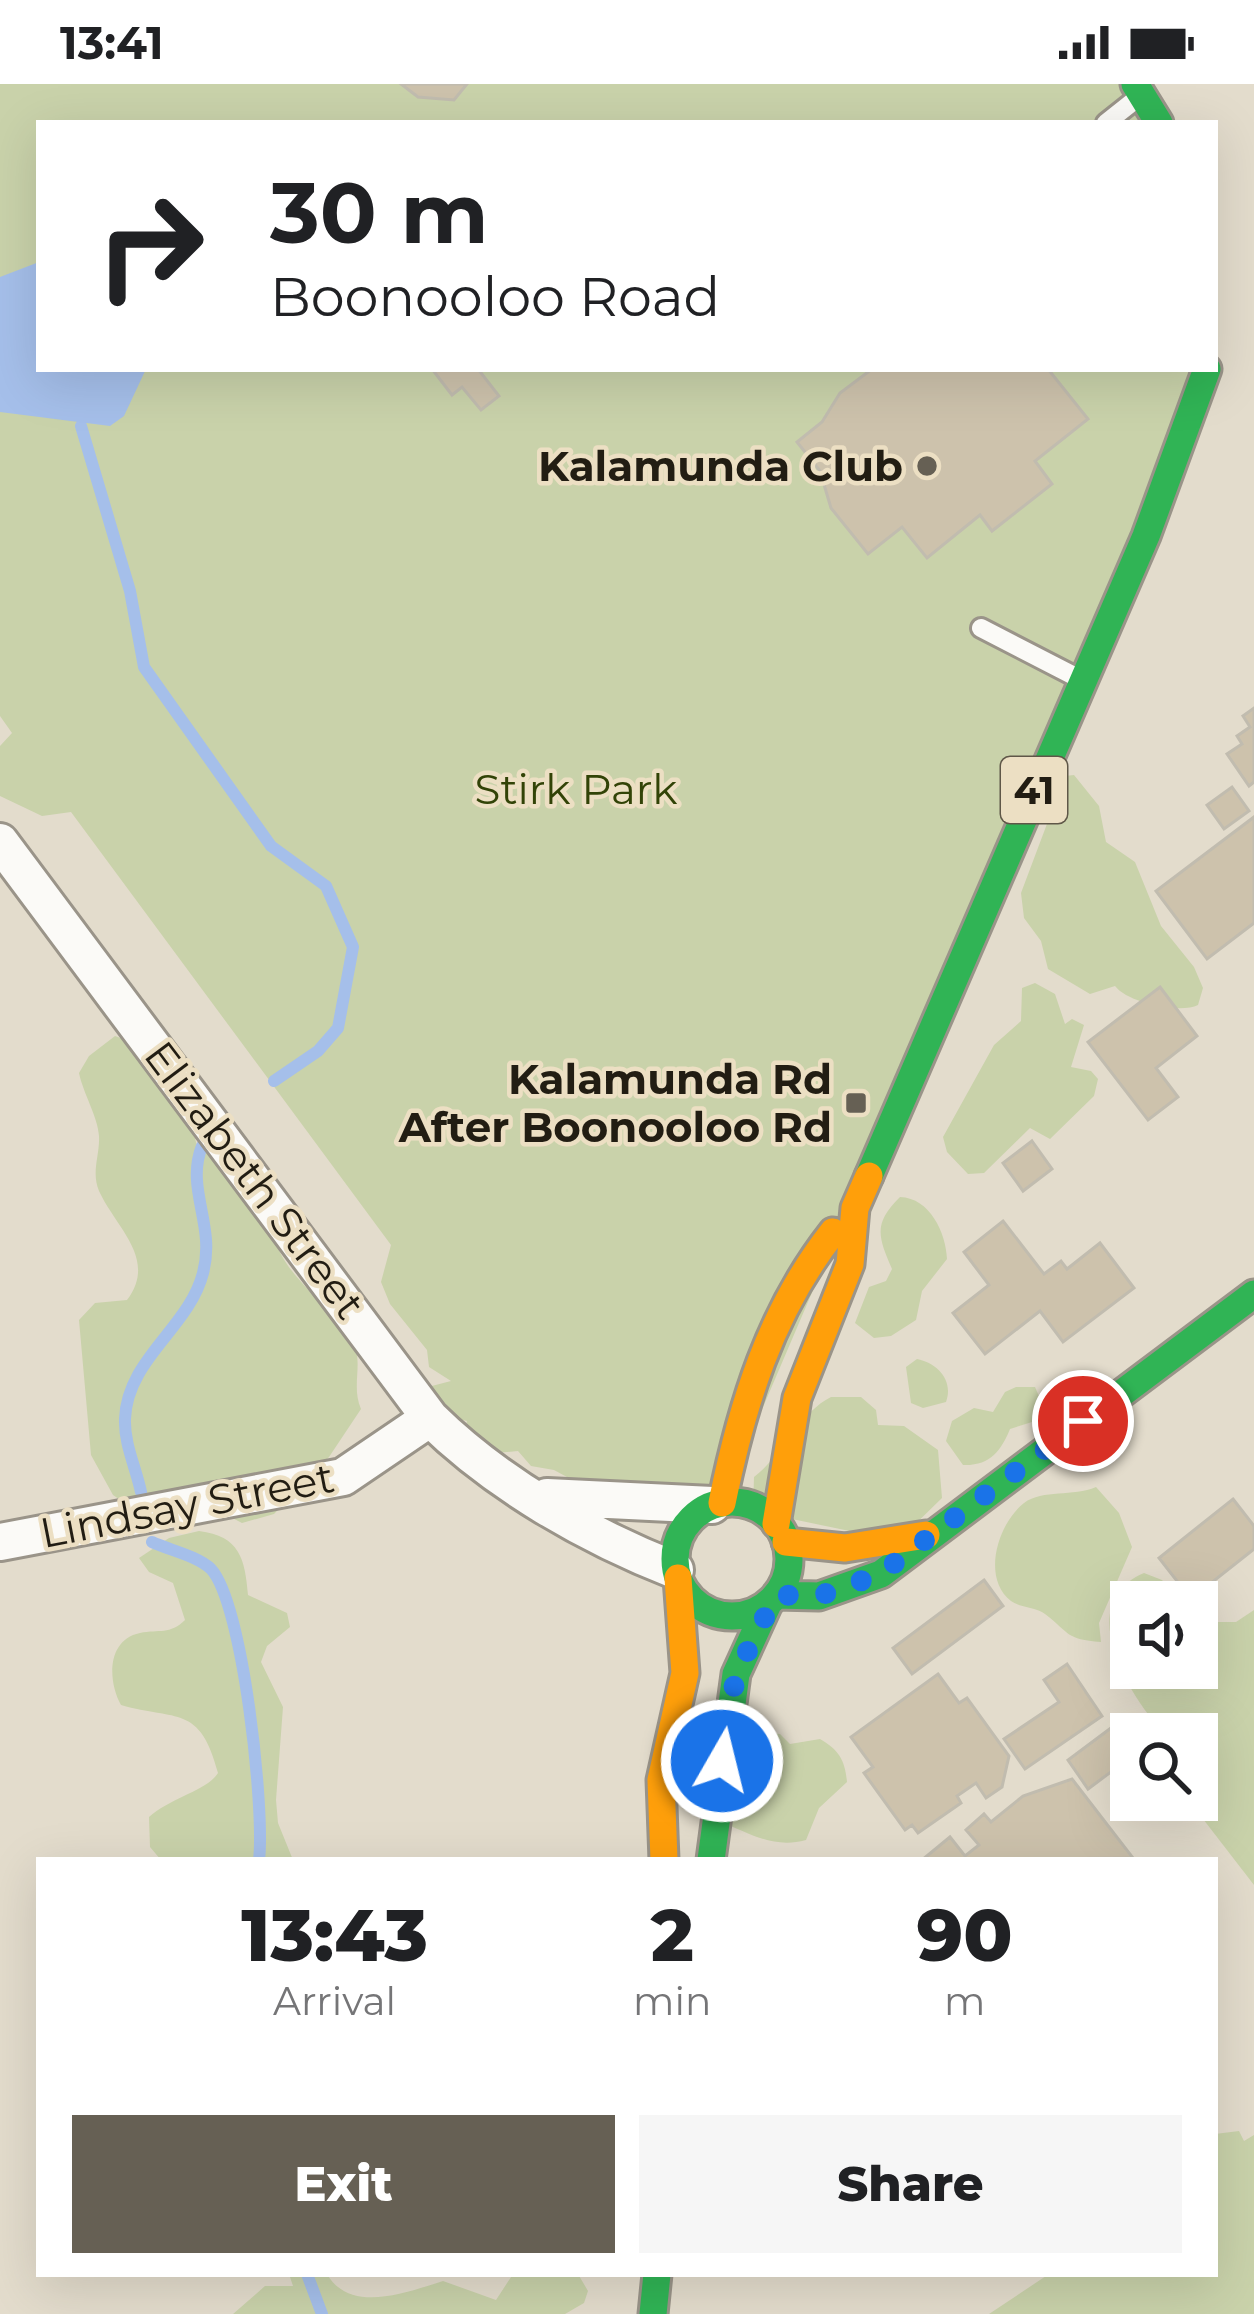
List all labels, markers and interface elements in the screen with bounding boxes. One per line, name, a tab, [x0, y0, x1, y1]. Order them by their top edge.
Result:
text: 13:41	[60, 15, 164, 70]
text: 30 m	[270, 162, 489, 264]
icon: right	[72, 168, 228, 324]
text: Boonooloo Road	[270, 264, 720, 330]
place label: Kalamunda Club	[538, 440, 903, 492]
marker: Kalamunda Club	[914, 453, 940, 479]
road number: 41	[1001, 757, 1067, 823]
park label: Stirk Park	[475, 763, 677, 815]
street label: Elizabeth Street	[134, 1031, 376, 1329]
place label: Kalamunda Rd After Boonooloo Rd	[398, 1053, 832, 1153]
marker: Kalamunda Rd After Boonooloo Rd	[843, 1090, 869, 1116]
pin	[1032, 1370, 1134, 1472]
icon: arrive	[1050, 1388, 1116, 1454]
street label: Lindsay Street	[36, 1451, 338, 1559]
map controls	[1110, 1581, 1218, 1821]
button: sound	[1110, 1581, 1218, 1689]
position arrow	[659, 1698, 785, 1824]
button: search	[1110, 1713, 1218, 1821]
text: 13:43	[241, 1891, 428, 1979]
text: 2	[651, 1891, 694, 1979]
text: 90	[917, 1891, 1013, 1979]
text: Arrival	[273, 1977, 396, 2025]
text: min	[633, 1977, 711, 2025]
text: m	[944, 1977, 985, 2025]
button: Exit	[72, 2115, 615, 2253]
button: Share	[639, 2115, 1182, 2253]

